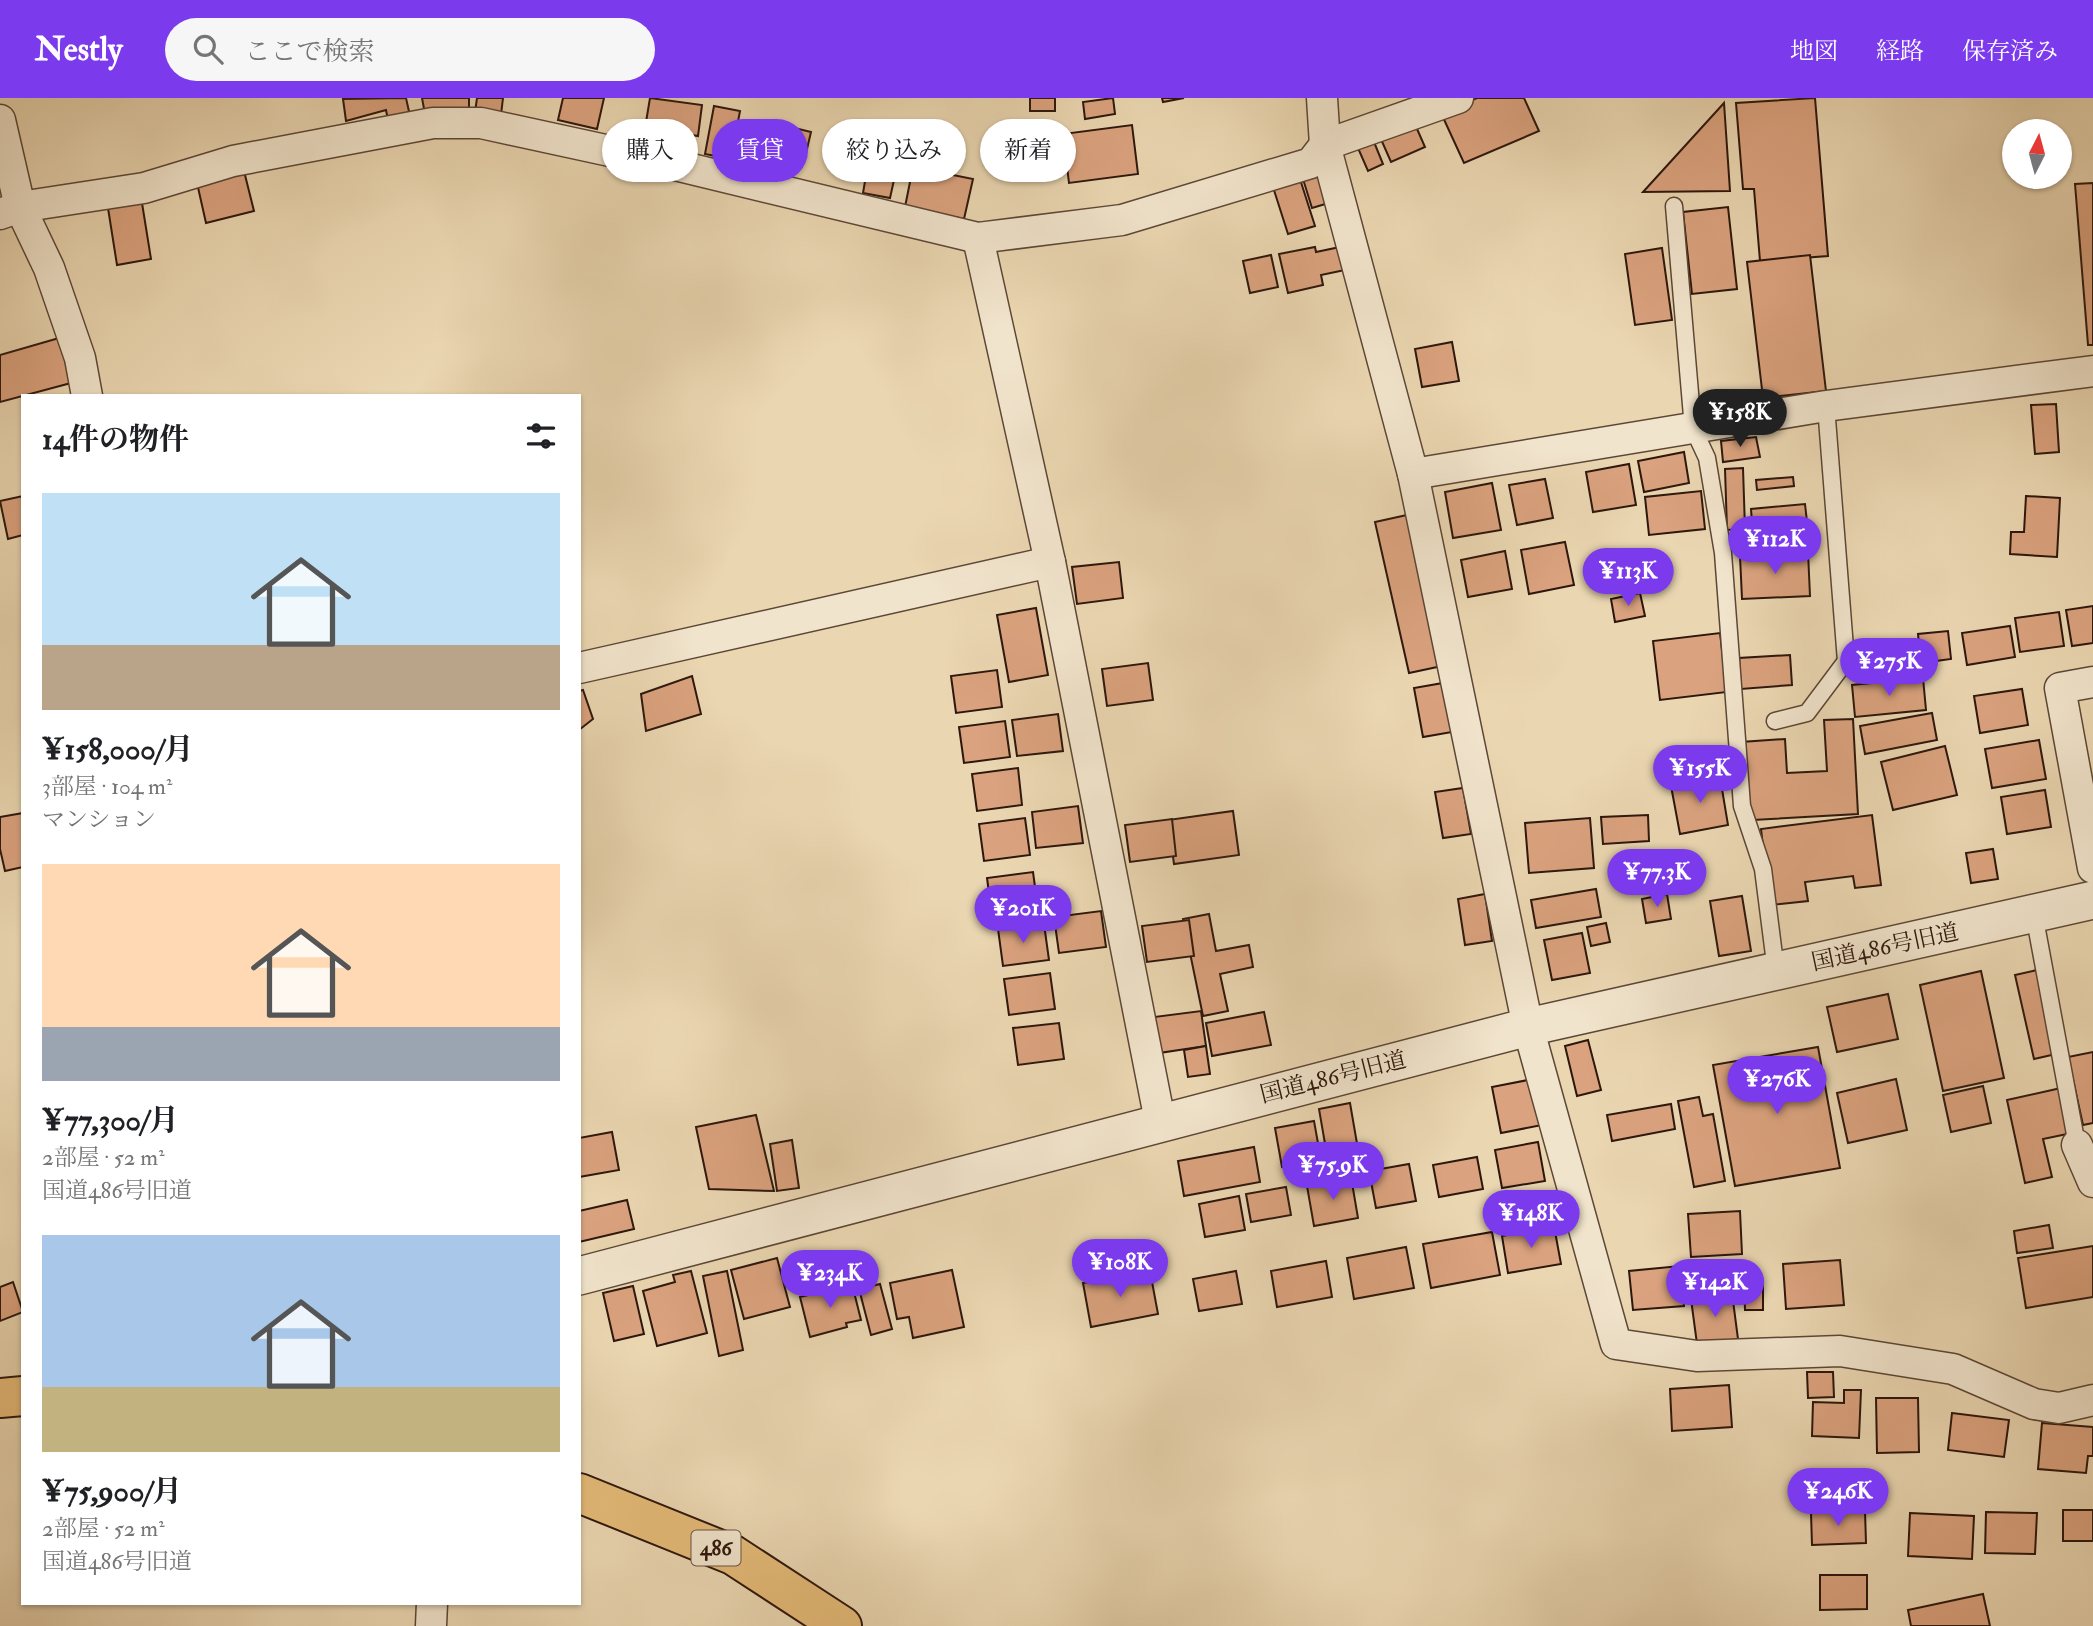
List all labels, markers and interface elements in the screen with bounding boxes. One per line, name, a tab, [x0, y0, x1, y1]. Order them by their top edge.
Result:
search box	[165, 18, 655, 81]
text: Nestly	[35, 29, 123, 70]
icon: search	[189, 30, 227, 68]
text: ここで検索	[245, 36, 375, 68]
text: 地図	[1790, 36, 1838, 67]
text: 経路	[1876, 36, 1924, 67]
text: 保存済み	[1962, 36, 2058, 67]
chip: 購入	[602, 119, 698, 182]
chip: 賃貸	[712, 119, 808, 182]
chip: 絞り込み	[822, 119, 966, 182]
chip: 新着	[980, 119, 1076, 182]
north arrow	[2002, 119, 2072, 189]
map controls	[2002, 119, 2072, 189]
pin: ¥158K	[1691, 390, 1789, 449]
text: ¥158K	[1709, 397, 1771, 426]
icon: filters	[522, 417, 560, 455]
text: 14件の物件	[42, 421, 189, 458]
pin: ¥112K	[1726, 517, 1824, 576]
text: ¥112K	[1744, 524, 1806, 553]
icon: home	[238, 539, 364, 665]
pin: ¥113K	[1579, 548, 1677, 608]
text: ¥113K	[1599, 556, 1657, 585]
pin: ¥275K	[1840, 638, 1938, 698]
text: ¥275K	[1856, 646, 1922, 675]
text: ¥158,000/月	[42, 731, 194, 768]
pin: ¥155K	[1651, 746, 1749, 805]
text: ¥155K	[1669, 753, 1731, 782]
text: 3部屋 · 104 m²	[42, 772, 172, 801]
text: マンション	[42, 805, 156, 834]
pin: ¥77.3K	[1600, 850, 1714, 909]
text: ¥77.3K	[1623, 857, 1691, 886]
pin: ¥201K	[974, 886, 1072, 945]
text: ¥201K	[991, 893, 1055, 922]
icon: home	[238, 910, 364, 1036]
street label: 国道486号旧道	[1809, 917, 1961, 977]
street label: 国道486号旧道	[1257, 1045, 1409, 1109]
pin: ¥276K	[1728, 1056, 1826, 1116]
text: ¥276K	[1743, 1064, 1811, 1093]
text: ¥77,300/月	[42, 1102, 179, 1139]
pin: ¥75.9K	[1276, 1142, 1390, 1202]
text: 2部屋 · 52 m²	[42, 1143, 165, 1172]
text: ¥75.9K	[1298, 1150, 1368, 1179]
text: 国道486号旧道	[42, 1176, 192, 1205]
pin: ¥148K	[1482, 1190, 1580, 1250]
text: ¥148K	[1499, 1198, 1563, 1227]
pin: ¥108K	[1071, 1240, 1169, 1299]
text: ¥108K	[1088, 1247, 1152, 1276]
pin: ¥234K	[781, 1250, 879, 1310]
text: ¥234K	[797, 1258, 863, 1287]
pin: ¥142K	[1666, 1260, 1764, 1319]
text: ¥142K	[1682, 1267, 1748, 1296]
icon: home	[238, 1281, 364, 1407]
pin: ¥246K	[1789, 1468, 1887, 1528]
text: ¥75,900/月	[42, 1473, 182, 1510]
text: ¥246K	[1803, 1476, 1873, 1505]
text: 2部屋 · 52 m²	[42, 1514, 165, 1543]
road number: 486	[692, 1530, 740, 1566]
text: 国道486号旧道	[42, 1547, 192, 1576]

